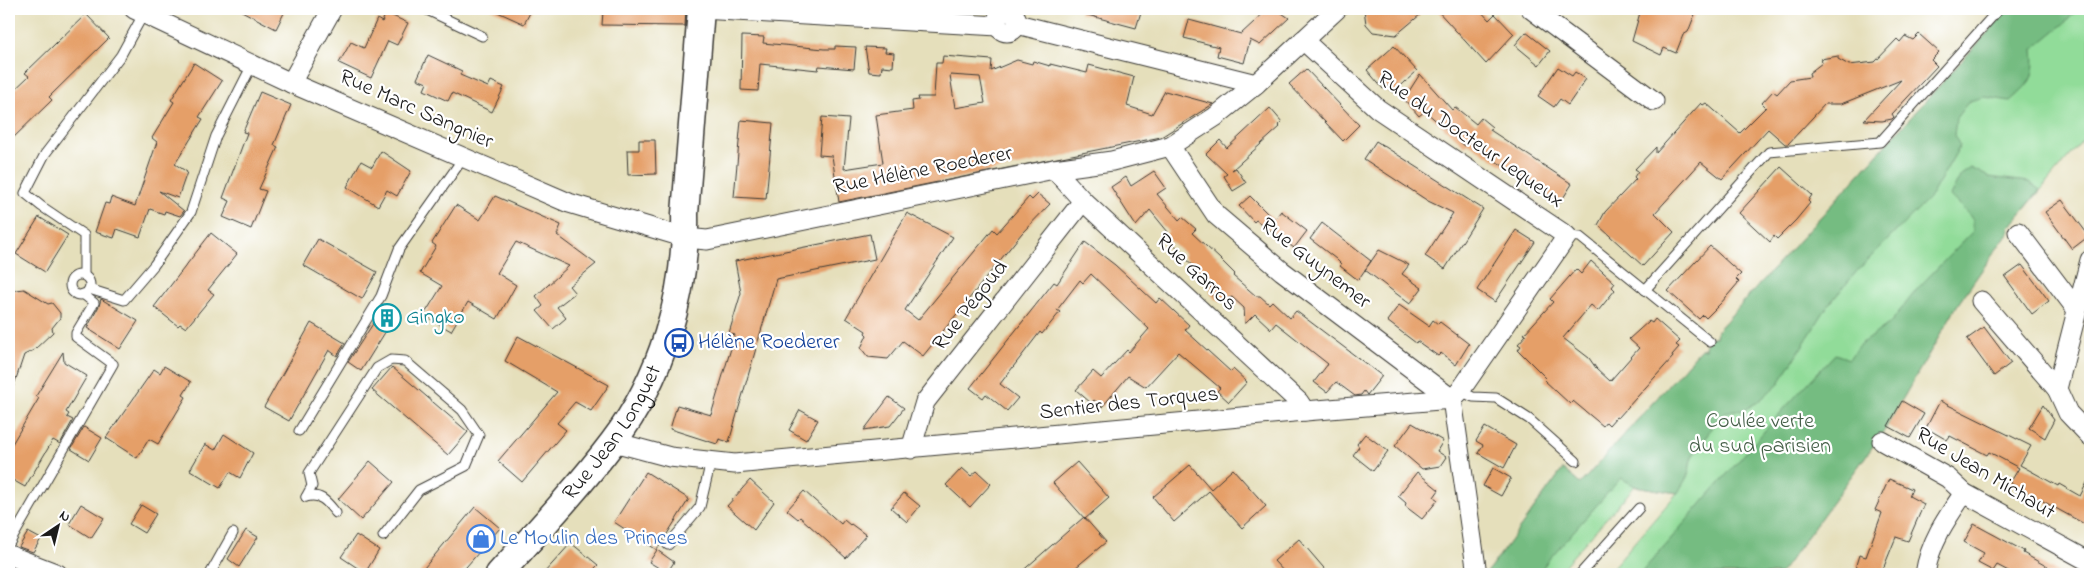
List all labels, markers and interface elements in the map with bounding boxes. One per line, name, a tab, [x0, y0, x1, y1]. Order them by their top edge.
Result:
street label: Rue Marc Sangnier	[333, 62, 498, 159]
street label: Rue du Docteur Lequeux	[1370, 63, 1570, 217]
street label: Rue Hélène Roederer	[831, 138, 1015, 204]
street label: Rue Guynemer	[1252, 210, 1377, 318]
street label: Rue Garros	[1148, 227, 1244, 319]
street label: Rue Pégoud	[925, 254, 1018, 359]
place label: Gingko	[406, 302, 465, 335]
building icon: Gingko	[372, 303, 402, 333]
place label: Hélène Roederer	[698, 327, 840, 359]
bus stop icon: Hélène Roederer	[664, 328, 694, 358]
street label: Rue Jean Longuet	[555, 360, 671, 508]
street label: Sentier des Torques	[1038, 379, 1220, 429]
park label: Coulée verte du sud parisien	[1689, 406, 1831, 463]
street label: Rue Jean Michaut	[1909, 420, 2062, 529]
north arrow	[32, 500, 82, 550]
text: N	[55, 505, 74, 528]
place label: Le Moulin des Princes	[500, 523, 688, 555]
shop icon: Le Moulin des Princes	[466, 524, 496, 554]

